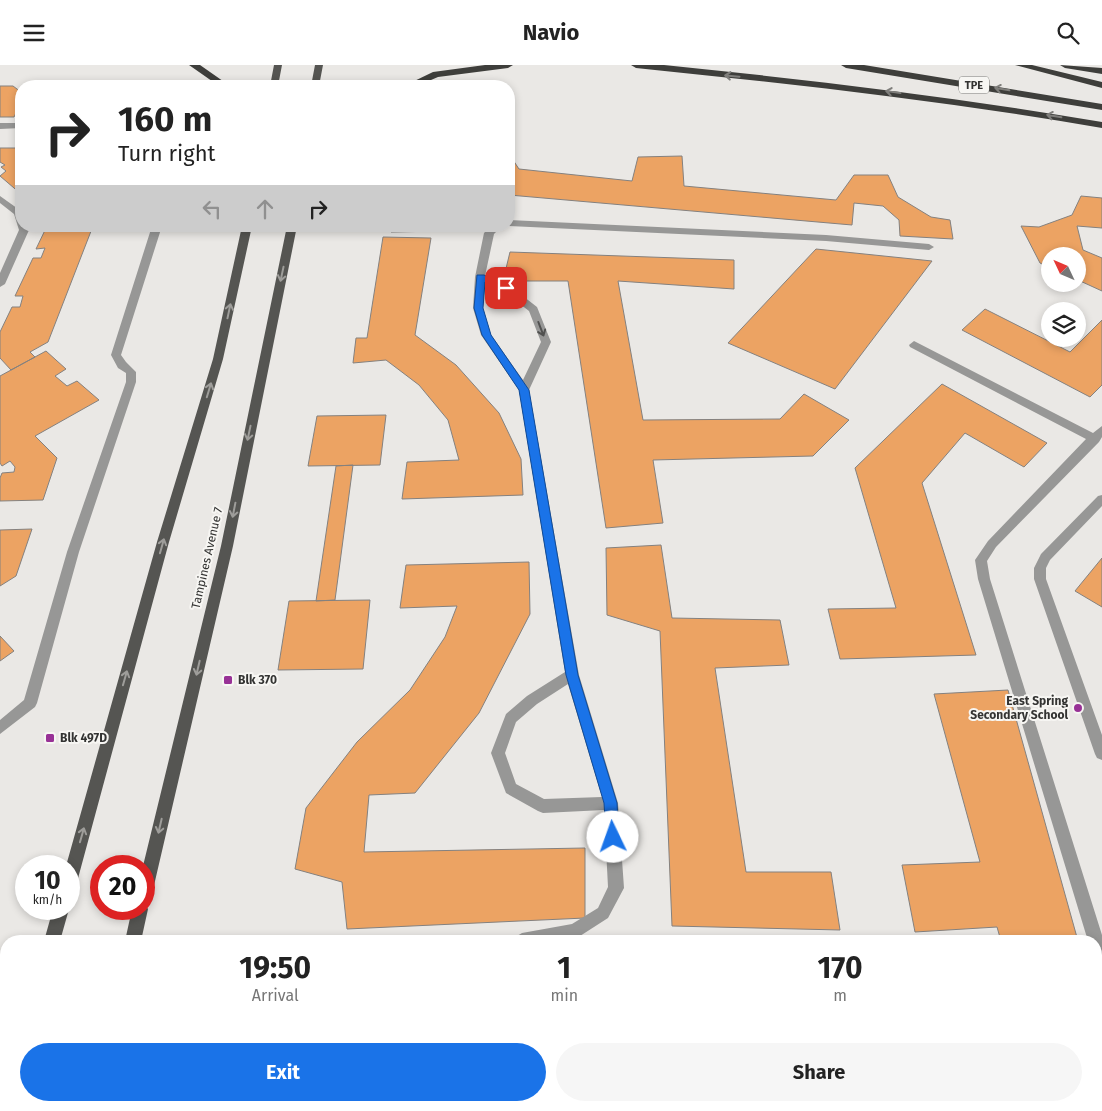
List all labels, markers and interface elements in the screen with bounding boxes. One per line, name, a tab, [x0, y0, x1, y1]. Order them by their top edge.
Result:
icon: menu	[20, 19, 48, 47]
text: Navio	[523, 19, 579, 46]
icon: search	[1054, 19, 1082, 47]
one-way arrow	[724, 71, 740, 81]
road number: TPE	[959, 77, 989, 93]
one-way arrow	[995, 84, 1011, 94]
one-way arrow	[886, 87, 902, 97]
text: 160 m	[118, 98, 212, 140]
icon: right	[35, 100, 100, 165]
one-way arrow	[1046, 111, 1062, 121]
text: Turn right	[118, 140, 215, 167]
icon: left	[198, 195, 226, 223]
icon: ahead	[251, 195, 279, 223]
icon: right	[304, 195, 332, 223]
north arrow	[1041, 247, 1086, 293]
map controls	[1041, 247, 1086, 347]
one-way arrow	[277, 266, 286, 282]
pin	[485, 267, 527, 309]
icon: arrive	[492, 274, 520, 302]
button: layers	[1041, 302, 1086, 347]
one-way arrow	[224, 304, 234, 320]
one-way arrow	[537, 321, 547, 336]
one-way arrow	[205, 383, 214, 398]
one-way arrow	[244, 425, 254, 441]
one-way arrow	[229, 502, 239, 518]
street label: Tampines Avenue 7	[189, 506, 225, 610]
one-way arrow	[158, 538, 168, 554]
one-way arrow	[193, 660, 202, 676]
one-way arrow	[121, 671, 131, 687]
place label: Blk 370	[238, 673, 277, 687]
marker: Blk 370	[222, 674, 234, 686]
place label: East Spring Secondary School	[970, 694, 1068, 722]
marker: East Spring Secondary School	[1072, 702, 1084, 714]
place label: Blk 497D	[60, 731, 107, 745]
marker: Blk 497D	[44, 732, 56, 744]
position arrow	[586, 810, 638, 862]
one-way arrow	[155, 818, 164, 834]
one-way arrow	[77, 827, 87, 843]
speed limit sign: 20	[90, 855, 155, 920]
text: 10	[34, 866, 61, 896]
text: km/h	[33, 893, 62, 907]
text: 19:50	[239, 950, 311, 986]
text: 1	[557, 950, 571, 986]
text: 170	[817, 950, 863, 986]
text: Arrival	[252, 986, 299, 1005]
text: min	[550, 986, 578, 1005]
text: m	[833, 986, 847, 1005]
button: Exit	[20, 1043, 546, 1101]
button: Share	[556, 1043, 1082, 1101]

